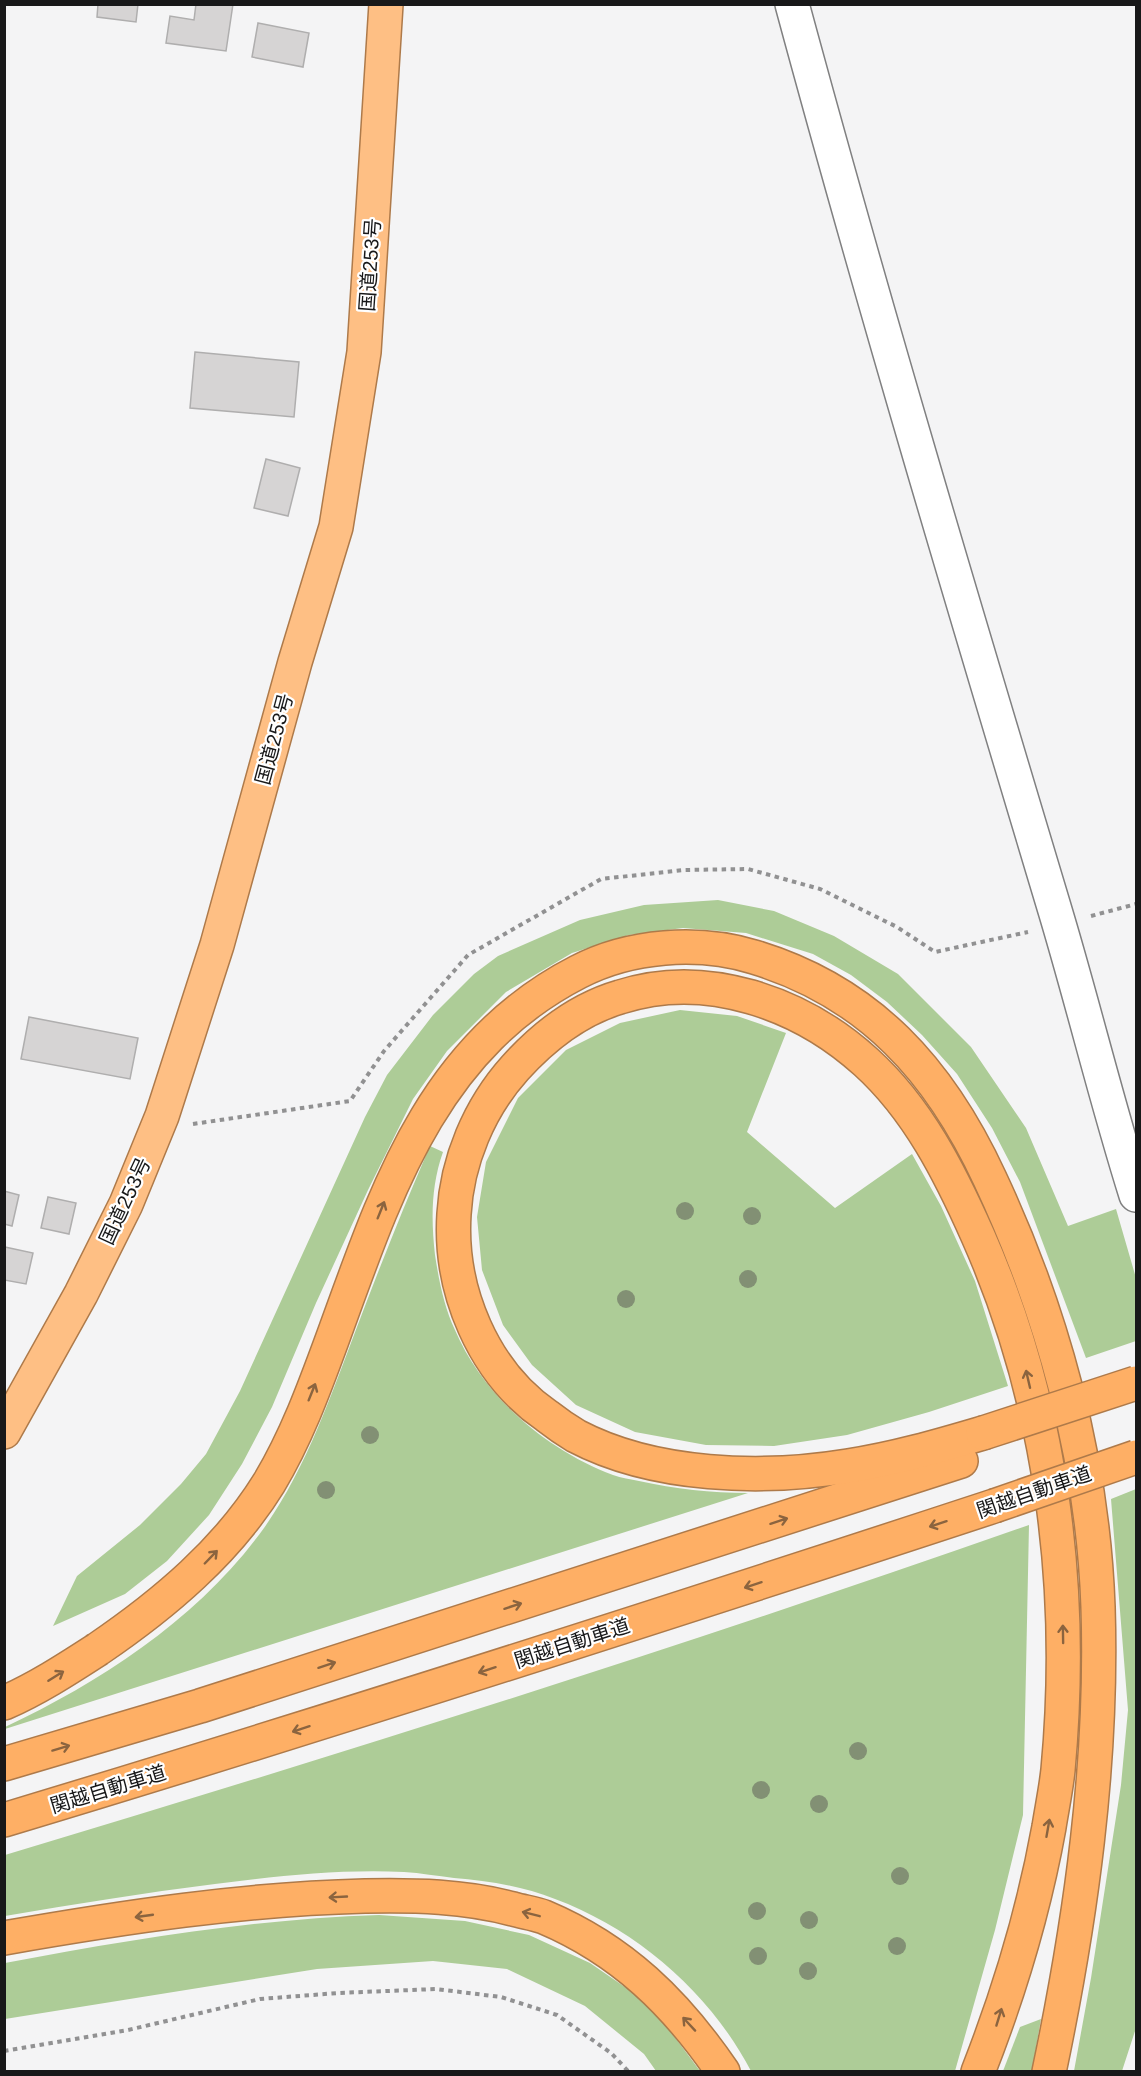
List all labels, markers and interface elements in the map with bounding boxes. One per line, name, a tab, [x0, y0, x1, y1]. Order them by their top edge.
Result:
street label: 国道253号	[356, 218, 384, 312]
street label: 国道253号	[251, 691, 297, 787]
street label: 国道253号	[95, 1154, 155, 1248]
one-way arrow	[376, 1201, 387, 1220]
one-way arrow	[1022, 1370, 1034, 1389]
one-way arrow	[307, 1384, 318, 1402]
street label: 関越自動車道	[974, 1462, 1094, 1522]
one-way arrow	[769, 1515, 788, 1526]
one-way arrow	[929, 1520, 948, 1531]
one-way arrow	[203, 1550, 218, 1565]
one-way arrow	[744, 1580, 763, 1591]
one-way arrow	[503, 1600, 522, 1611]
street label: 関越自動車道	[512, 1614, 632, 1672]
one-way arrow	[1058, 1625, 1069, 1645]
one-way arrow	[317, 1659, 336, 1670]
one-way arrow	[478, 1665, 497, 1676]
one-way arrow	[47, 1669, 64, 1681]
one-way arrow	[292, 1724, 311, 1735]
one-way arrow	[51, 1742, 70, 1753]
street label: 関越自動車道	[47, 1761, 169, 1817]
one-way arrow	[1043, 1819, 1054, 1839]
one-way arrow	[329, 1891, 349, 1902]
one-way arrow	[522, 1907, 541, 1919]
one-way arrow	[135, 1910, 155, 1921]
one-way arrow	[994, 2008, 1005, 2027]
one-way arrow	[682, 2017, 696, 2032]

